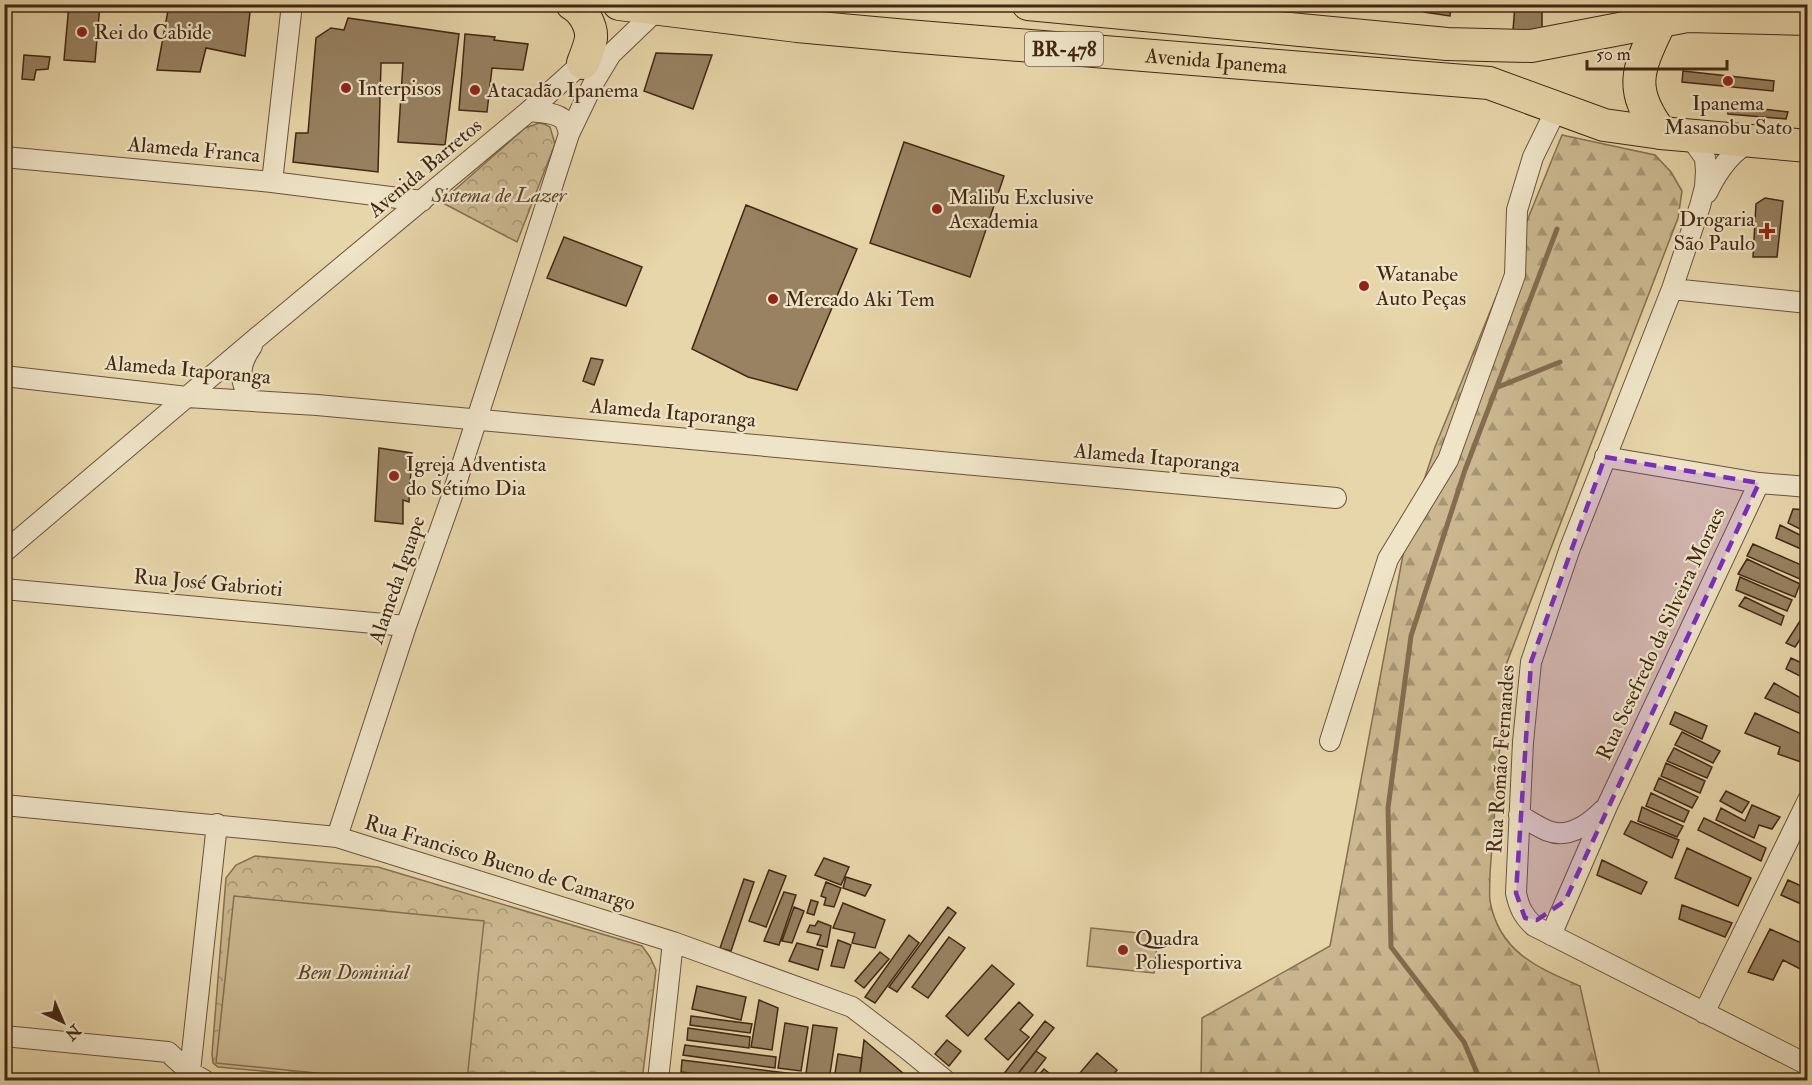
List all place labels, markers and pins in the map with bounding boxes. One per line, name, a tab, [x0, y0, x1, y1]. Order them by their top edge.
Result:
place label: Rei do Cabide	[94, 19, 212, 46]
marker: Rei do Cabide	[75, 25, 89, 39]
marker: Ipanema Masanobu Sato	[1721, 74, 1735, 88]
place label: Interpisos	[358, 75, 441, 102]
place label: Atacadão Ipanema	[486, 77, 639, 104]
marker: Interpisos	[339, 81, 353, 95]
marker: Atacadão Ipanema	[468, 83, 482, 97]
place label: Ipanema Masanobu Sato	[1664, 90, 1792, 141]
place label: Malibu Exclusive Acxademia	[948, 184, 1094, 235]
marker: Malibu Exclusive Acxademia	[930, 202, 944, 216]
place label: Drogaria São Paulo	[1673, 206, 1755, 257]
marker: Drogaria São Paulo	[1760, 224, 1774, 238]
place label: Watanabe Auto Peças	[1375, 261, 1466, 312]
marker: Watanabe Auto Peças	[1357, 279, 1371, 293]
place label: Mercado Aki Tem	[785, 286, 935, 313]
marker: Mercado Aki Tem	[766, 292, 780, 306]
place label: Igreja Adventista do Sétimo Dia	[406, 451, 547, 502]
marker: Igreja Adventista do Sétimo Dia	[387, 469, 401, 483]
place label: Quadra Poliesportiva	[1135, 925, 1242, 976]
marker: Quadra Poliesportiva	[1116, 943, 1130, 957]

